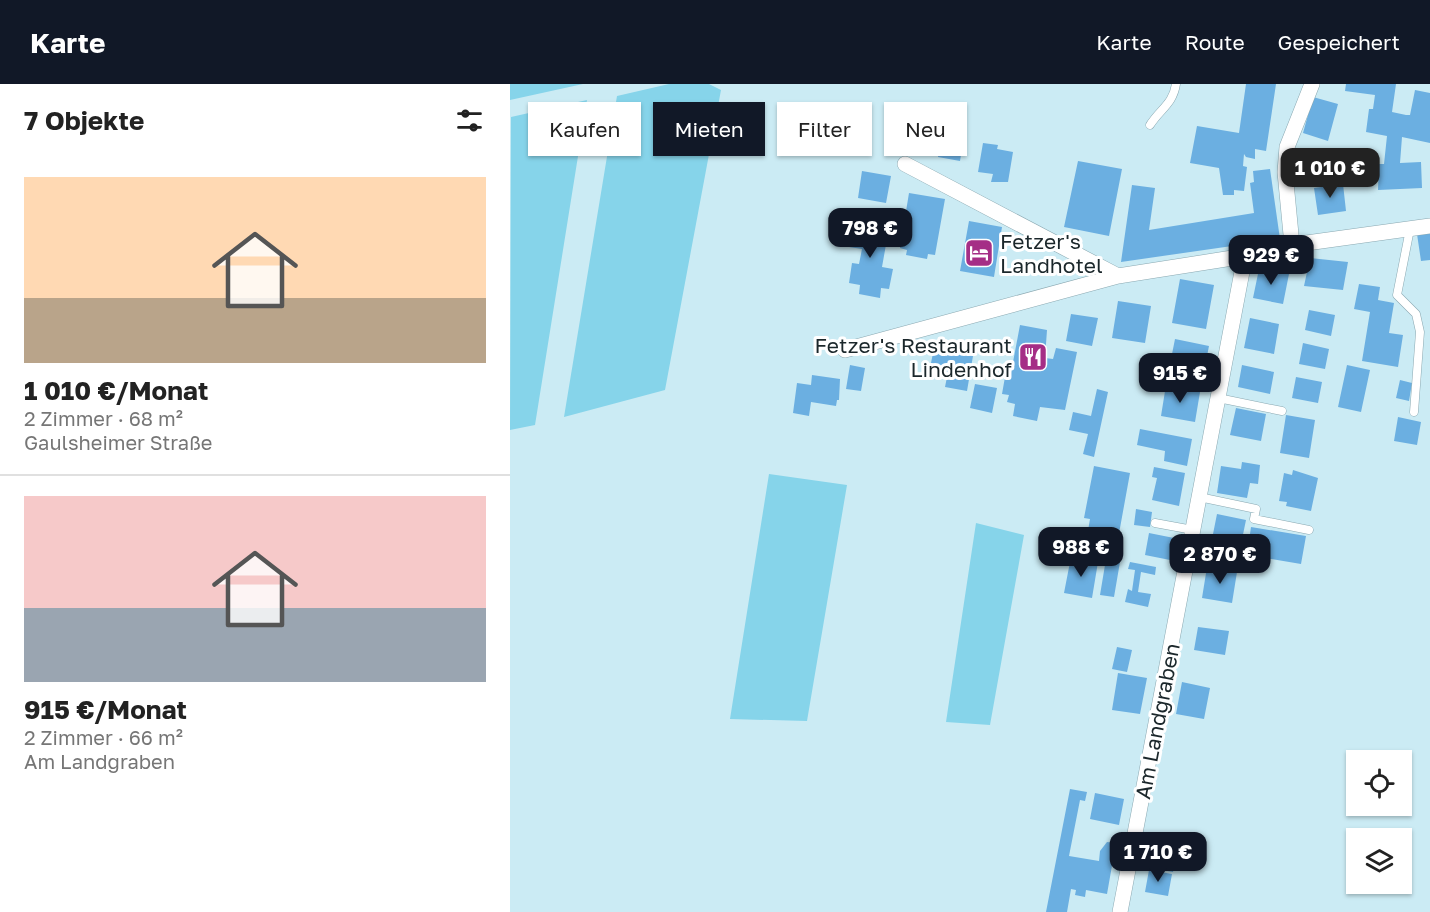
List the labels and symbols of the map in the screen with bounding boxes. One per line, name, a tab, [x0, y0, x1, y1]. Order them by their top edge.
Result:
pin: 1 010 €	[1275, 148, 1385, 199]
pin: 798 €	[828, 208, 912, 259]
place label: Fetzer's Landhotel	[1000, 228, 1103, 278]
pin: 929 €	[1229, 235, 1313, 286]
hotel icon: Fetzer's Landhotel	[963, 237, 995, 269]
place label: Fetzer's Restaurant Lindenhof	[814, 332, 1012, 382]
restaurant icon: Fetzer's Restaurant Lindenhof	[1017, 341, 1049, 373]
pin: 915 €	[1138, 353, 1222, 404]
pin: 988 €	[1039, 527, 1123, 578]
pin: 2 870 €	[1165, 534, 1275, 585]
street label: Am Landgraben	[1129, 641, 1185, 801]
pin: 1 710 €	[1103, 832, 1213, 883]

